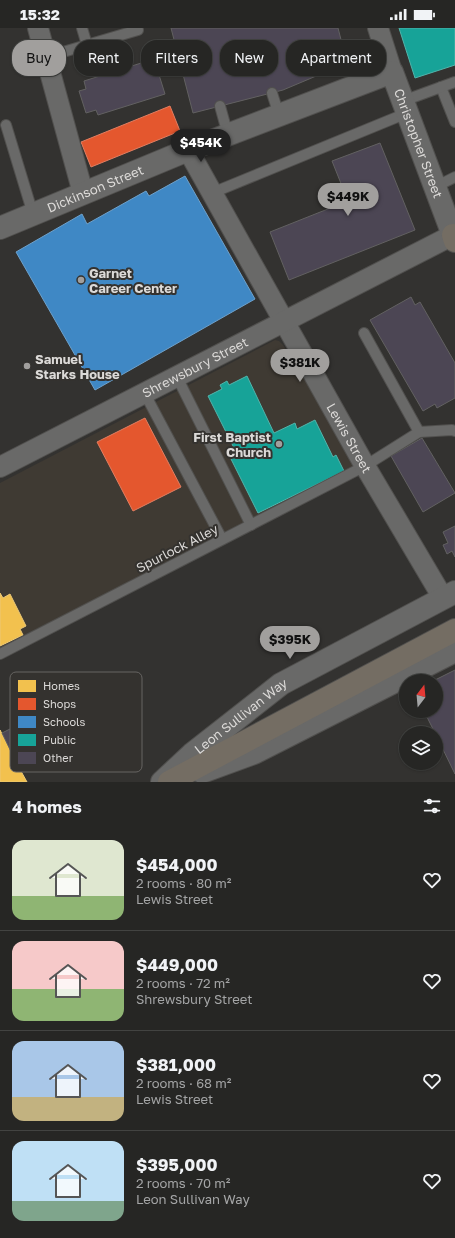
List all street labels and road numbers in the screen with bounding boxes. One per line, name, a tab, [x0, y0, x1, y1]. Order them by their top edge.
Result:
street label: Christopher Street	[391, 86, 446, 200]
street label: Dickinson Street	[45, 161, 146, 216]
street label: Shrewsbury Street	[139, 333, 250, 401]
street label: Lewis Street	[323, 400, 375, 476]
street label: Spurlock Alley	[133, 520, 221, 576]
street label: Leon Sullivan Way	[191, 674, 290, 757]

